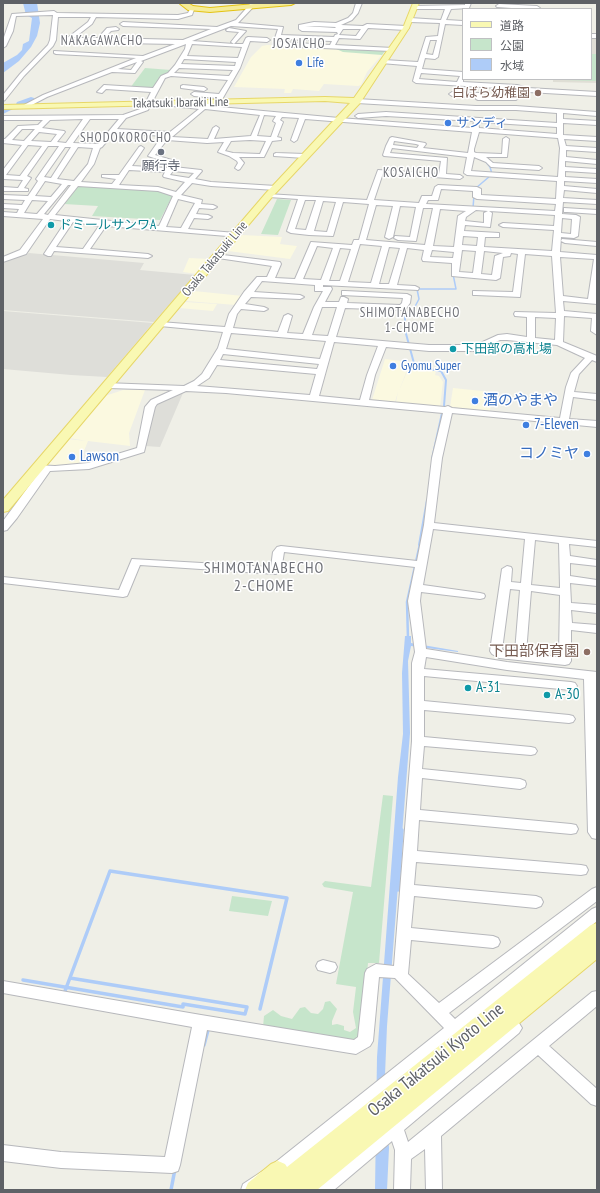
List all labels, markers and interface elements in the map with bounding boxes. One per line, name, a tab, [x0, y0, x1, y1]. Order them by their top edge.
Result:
legend	[462, 8, 592, 80]
text: 道路	[500, 18, 524, 33]
district label: NAKAGAWACHO	[61, 33, 143, 49]
district label: JOSAICHO	[272, 36, 326, 52]
text: 公園	[500, 38, 524, 53]
place label: Life	[307, 55, 324, 71]
marker: Life	[294, 58, 304, 68]
text: 水域	[500, 58, 524, 73]
place label: 白ばら幼稚園	[452, 85, 530, 101]
marker: 白ばら幼稚園	[533, 88, 543, 98]
street label: Takatsuki Ibaraki Line	[131, 94, 229, 112]
place label: サンディ	[456, 115, 508, 131]
marker: サンディ	[443, 118, 453, 128]
district label: SHODOKOROCHO	[80, 130, 172, 146]
marker: 願行寺	[156, 147, 166, 157]
place label: 願行寺	[142, 158, 180, 174]
district label: KOSAICHO	[383, 165, 439, 181]
place label: ドミールサンワA	[59, 217, 156, 233]
street label: Osaka Takatsuki Line	[179, 218, 251, 300]
marker: ドミールサンワA	[46, 220, 56, 230]
district label: SHIMOTANABECHO 1-CHOME	[360, 305, 460, 336]
place label: 下田部の高札場	[461, 341, 552, 357]
marker: 下田部の高札場	[448, 344, 458, 354]
place label: Gyomu Super	[401, 358, 461, 374]
marker: Gyomu Super	[388, 361, 398, 371]
place label: 酒のやまや	[483, 392, 558, 410]
marker: 酒のやまや	[470, 396, 480, 406]
place label: 7-Eleven	[534, 416, 579, 434]
marker: 7-Eleven	[521, 420, 531, 430]
place label: コノミヤ	[519, 445, 579, 463]
place label: Lawson	[80, 448, 119, 466]
marker: コノミヤ	[582, 449, 592, 459]
marker: Lawson	[67, 452, 77, 462]
district label: SHIMOTANABECHO 2-CHOME	[204, 558, 324, 596]
place label: 下田部保育園	[489, 643, 579, 661]
marker: 下田部保育園	[582, 647, 592, 657]
place label: A-31	[476, 679, 500, 697]
marker: A-31	[463, 683, 473, 693]
place label: A-30	[555, 686, 579, 704]
marker: A-30	[542, 690, 552, 700]
street label: Osaka Takatsuki Kyoto Line	[364, 999, 508, 1121]

